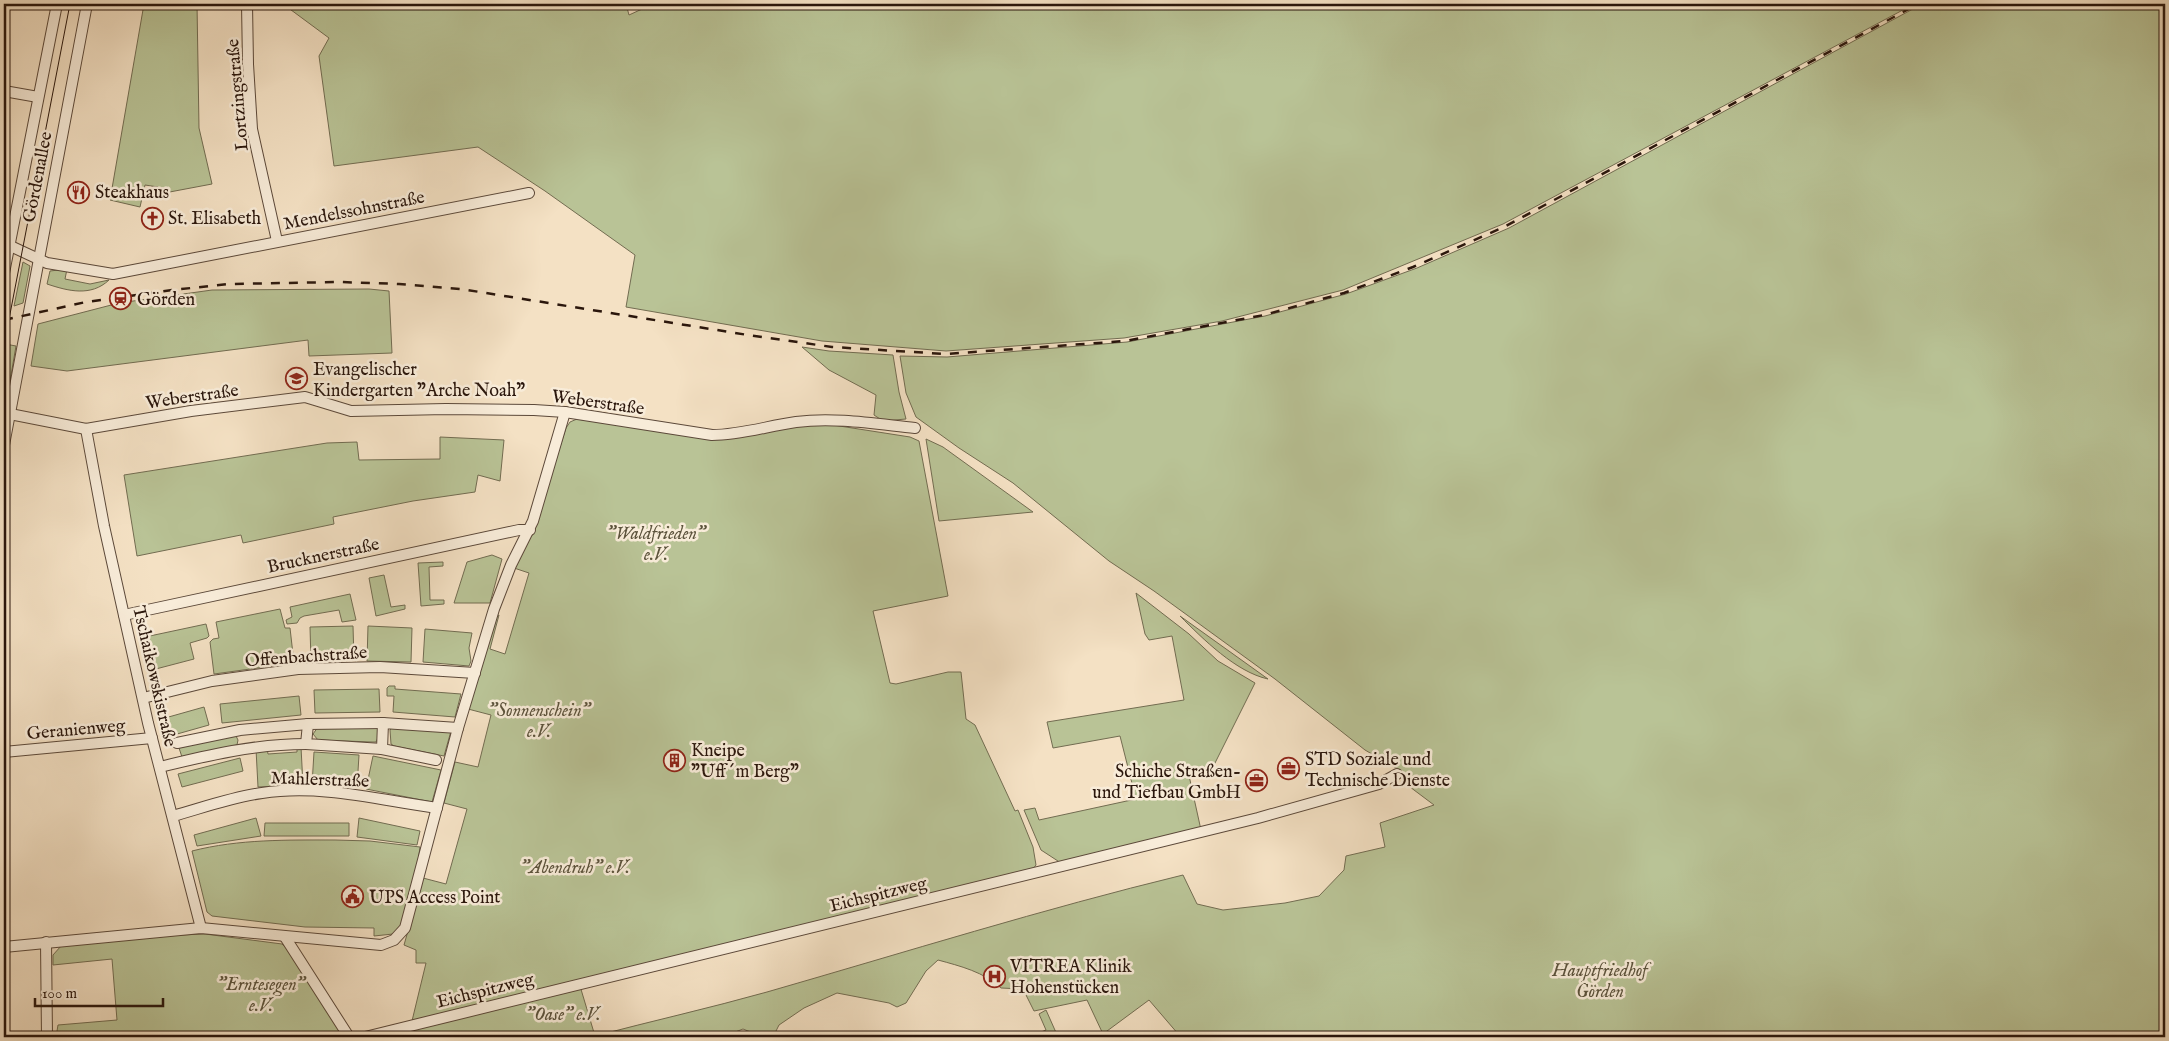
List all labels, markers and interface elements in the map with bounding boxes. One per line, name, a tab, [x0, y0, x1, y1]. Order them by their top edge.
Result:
street label: Lortzingstraße	[222, 38, 255, 152]
street label: Gördenallee	[18, 130, 59, 225]
restaurant icon: Steakhaus	[67, 180, 91, 204]
place label: Steakhaus	[95, 182, 169, 205]
street label: Mendelssohnstraße	[282, 187, 427, 236]
church icon: St. Elisabeth	[140, 206, 164, 230]
place label: St. Elisabeth	[168, 208, 262, 231]
station icon: Görden	[109, 287, 133, 311]
place label: Görden	[137, 289, 195, 312]
place label: Evangelischer Kindergarten "Arche Noah"	[313, 359, 525, 403]
school or university icon: Evangelischer Kindergarten "Arche Noah"	[285, 367, 309, 391]
street label: Weberstraße	[144, 380, 240, 415]
street label: Weberstraße	[550, 386, 646, 421]
park label: "Waldfrieden" e.V.	[607, 523, 708, 567]
street label: Brucknerstraße	[265, 533, 382, 580]
street label: Tschaikowskistraße	[126, 604, 181, 749]
street label: Offenbachstraße	[244, 642, 368, 673]
park label: "Sonnenschein" e.V.	[488, 700, 592, 744]
street label: Geranienweg	[26, 715, 127, 746]
place label: Kneipe "Uff´m Berg"	[691, 740, 799, 784]
building icon: Kneipe "Uff´m Berg"	[663, 748, 687, 772]
place label: STD Soziale und Technische Dienste	[1305, 749, 1450, 793]
office icon: STD Soziale und Technische Dienste	[1277, 757, 1301, 781]
place label: Schiche Straßen- und Tiefbau GmbH	[1092, 761, 1241, 805]
street label: Mahlerstraße	[270, 767, 370, 794]
office icon: Schiche Straßen- und Tiefbau GmbH	[1245, 769, 1269, 793]
park label: "Abendruh" e.V.	[520, 857, 630, 880]
street label: Eichspitzweg	[827, 872, 930, 919]
public building icon: UPS Access Point	[341, 885, 365, 909]
place label: UPS Access Point	[369, 887, 500, 910]
place label: VITREA Klinik Hohenstücken	[1009, 956, 1132, 1000]
park label: Hauptfriedhof Görden	[1551, 960, 1652, 1004]
hospital icon: VITREA Klinik Hohenstücken	[982, 964, 1006, 988]
street label: Eichspitzweg	[434, 968, 537, 1015]
park label: "Erntesegen" e.V.	[217, 974, 307, 1018]
scale bar	[35, 976, 162, 1008]
text: 100 m	[42, 984, 78, 1003]
park label: "Oase" e.V.	[526, 1004, 601, 1027]

